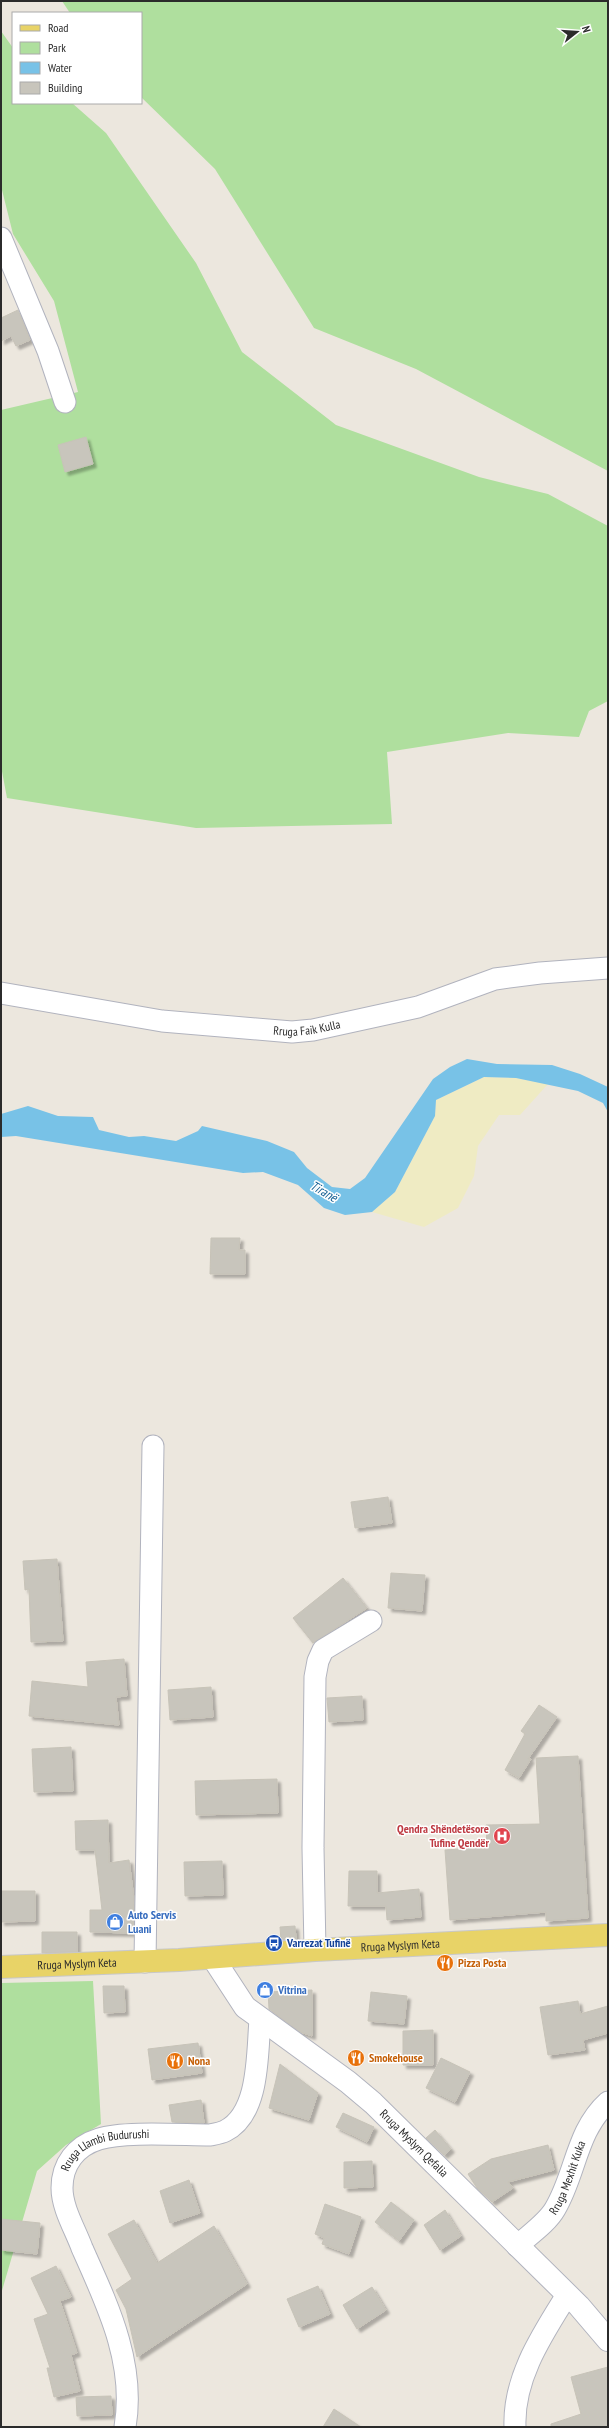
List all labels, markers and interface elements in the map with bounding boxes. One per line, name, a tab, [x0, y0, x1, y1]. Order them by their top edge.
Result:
legend	[12, 12, 142, 104]
north arrow	[557, 12, 597, 52]
text: Road	[48, 20, 68, 35]
text: N	[579, 24, 594, 34]
text: Park	[48, 40, 66, 55]
text: Water	[48, 60, 73, 75]
text: Building	[48, 80, 83, 95]
street label: Rruga Faik Kulla	[273, 1016, 342, 1039]
water label: Tiranë	[307, 1177, 342, 1207]
place label: Qendra Shëndetësore Tufine Qendër	[397, 1821, 489, 1850]
hospital icon: Qendra Shëndetësore Tufine Qendër	[492, 1826, 512, 1846]
place label: Auto Servis Luani	[127, 1907, 176, 1936]
shop icon: Auto Servis Luani	[105, 1912, 125, 1932]
bus stop icon: Varrezat Tufinë	[264, 1933, 284, 1953]
place label: Varrezat Tufinë	[286, 1935, 351, 1950]
street label: Rruga Myslym Keta	[360, 1936, 441, 1955]
restaurant icon: Pizza Posta	[435, 1953, 455, 1973]
street label: Rruga Myslym Keta	[37, 1954, 117, 1973]
place label: Pizza Posta	[458, 1955, 506, 1970]
shop icon: Vitrina	[255, 1980, 275, 2000]
place label: Vitrina	[277, 1982, 307, 1997]
restaurant icon: Smokehouse	[346, 2048, 366, 2068]
place label: Smokehouse	[369, 2050, 423, 2065]
restaurant icon: Nona	[165, 2051, 185, 2071]
place label: Nona	[188, 2053, 210, 2068]
street label: Rruga Myslym Qefalia	[377, 2106, 452, 2180]
street label: Rruga Llambi Budurushi	[57, 2126, 150, 2173]
street label: Rruga Mexhit Kuka	[545, 2138, 588, 2217]

